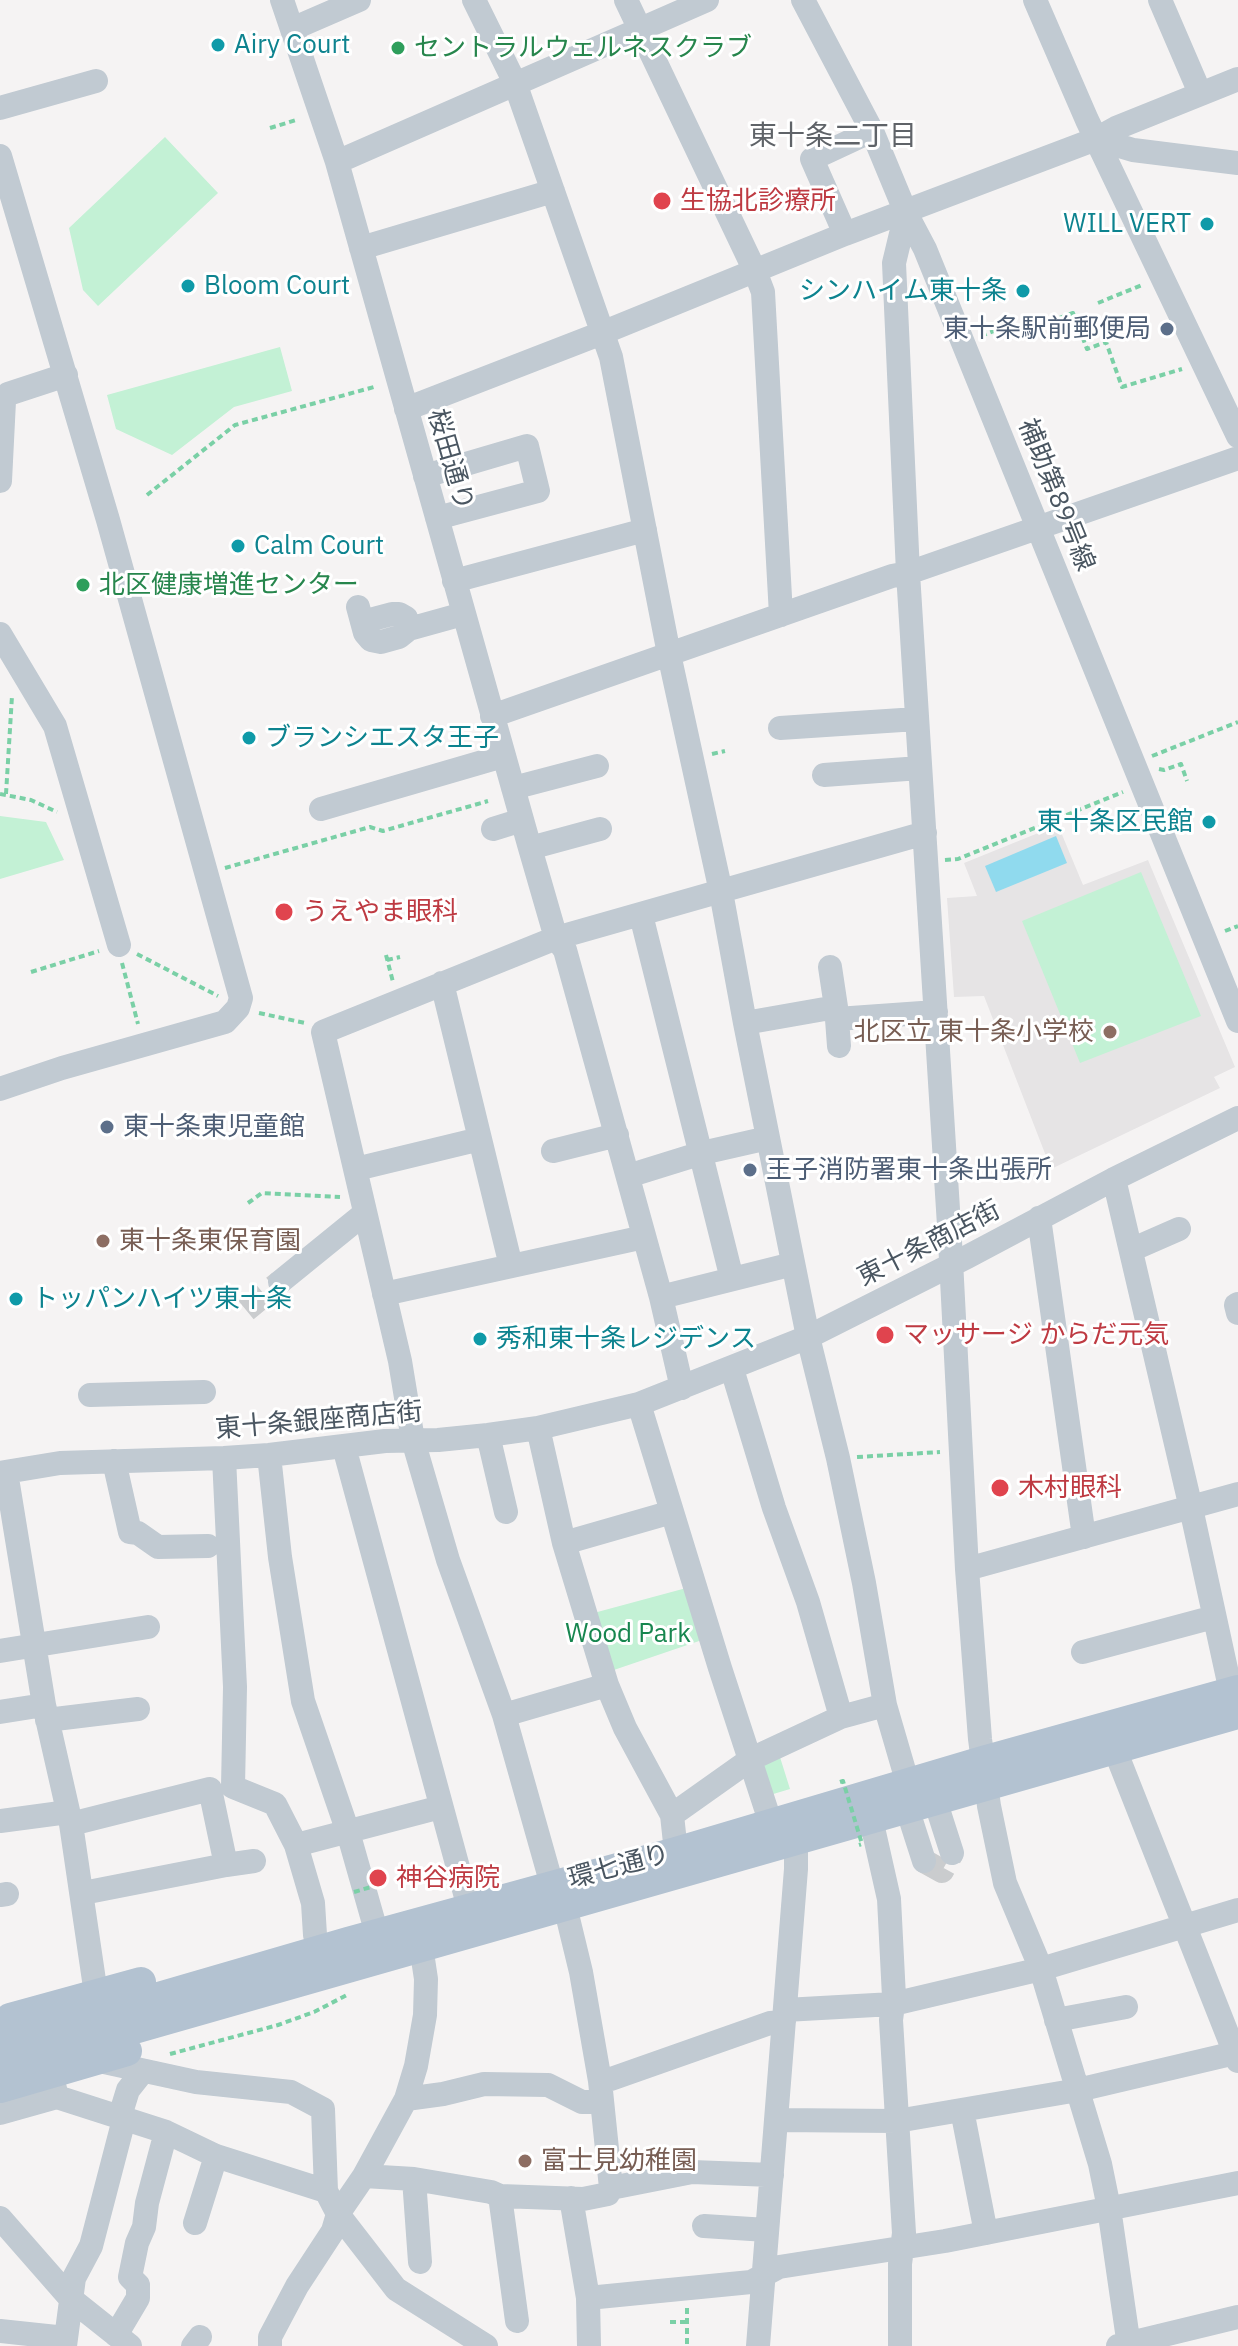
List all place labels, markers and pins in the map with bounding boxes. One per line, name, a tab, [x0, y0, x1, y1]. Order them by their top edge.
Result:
place label: Airy Court	[234, 29, 350, 61]
place label: セントラルウェルネスクラブ	[414, 32, 752, 64]
marker: Airy Court	[209, 36, 227, 54]
marker: セントラルウェルネスクラブ	[389, 39, 407, 57]
place label: 生協北診療所	[680, 185, 836, 217]
marker: 生協北診療所	[651, 190, 673, 212]
place label: WILL VERT	[1063, 208, 1191, 240]
marker: WILL VERT	[1198, 215, 1216, 233]
place label: Bloom Court	[204, 270, 350, 302]
place label: シンハイム東十条	[799, 275, 1007, 307]
marker: Bloom Court	[179, 277, 197, 295]
marker: シンハイム東十条	[1014, 282, 1032, 300]
place label: 東十条駅前郵便局	[943, 313, 1151, 345]
marker: 東十条駅前郵便局	[1158, 320, 1176, 338]
place label: Calm Court	[254, 530, 384, 562]
marker: Calm Court	[229, 537, 247, 555]
place label: 北区健康増進センター	[99, 569, 359, 601]
marker: 北区健康増進センター	[74, 576, 92, 594]
place label: ブランシエスタ王子	[265, 722, 499, 754]
marker: ブランシエスタ王子	[240, 729, 258, 747]
place label: 東十条区民館	[1037, 806, 1193, 838]
marker: 東十条区民館	[1200, 813, 1218, 831]
place label: うえやま眼科	[302, 896, 458, 928]
marker: うえやま眼科	[273, 901, 295, 923]
place label: 北区立 東十条小学校	[854, 1016, 1094, 1048]
marker: 北区立 東十条小学校	[1101, 1023, 1119, 1041]
place label: 東十条東児童館	[123, 1111, 305, 1143]
marker: 東十条東児童館	[98, 1118, 116, 1136]
place label: 王子消防署東十条出張所	[766, 1154, 1052, 1186]
marker: 王子消防署東十条出張所	[741, 1161, 759, 1179]
place label: 東十条東保育園	[119, 1225, 301, 1257]
marker: 東十条東保育園	[94, 1232, 112, 1250]
place label: トッパンハイツ東十条	[32, 1283, 292, 1315]
marker: トッパンハイツ東十条	[7, 1290, 25, 1308]
place label: マッサージ からだ元気	[903, 1319, 1169, 1351]
place label: 秀和東十条レジデンス	[496, 1323, 756, 1355]
marker: マッサージ からだ元気	[874, 1324, 896, 1346]
marker: 秀和東十条レジデンス	[471, 1330, 489, 1348]
place label: 木村眼科	[1018, 1472, 1122, 1504]
marker: 木村眼科	[989, 1477, 1011, 1499]
place label: 神谷病院	[396, 1862, 500, 1894]
marker: 神谷病院	[367, 1867, 389, 1889]
place label: 富士見幼稚園	[541, 2145, 697, 2177]
marker: 富士見幼稚園	[516, 2152, 534, 2170]

